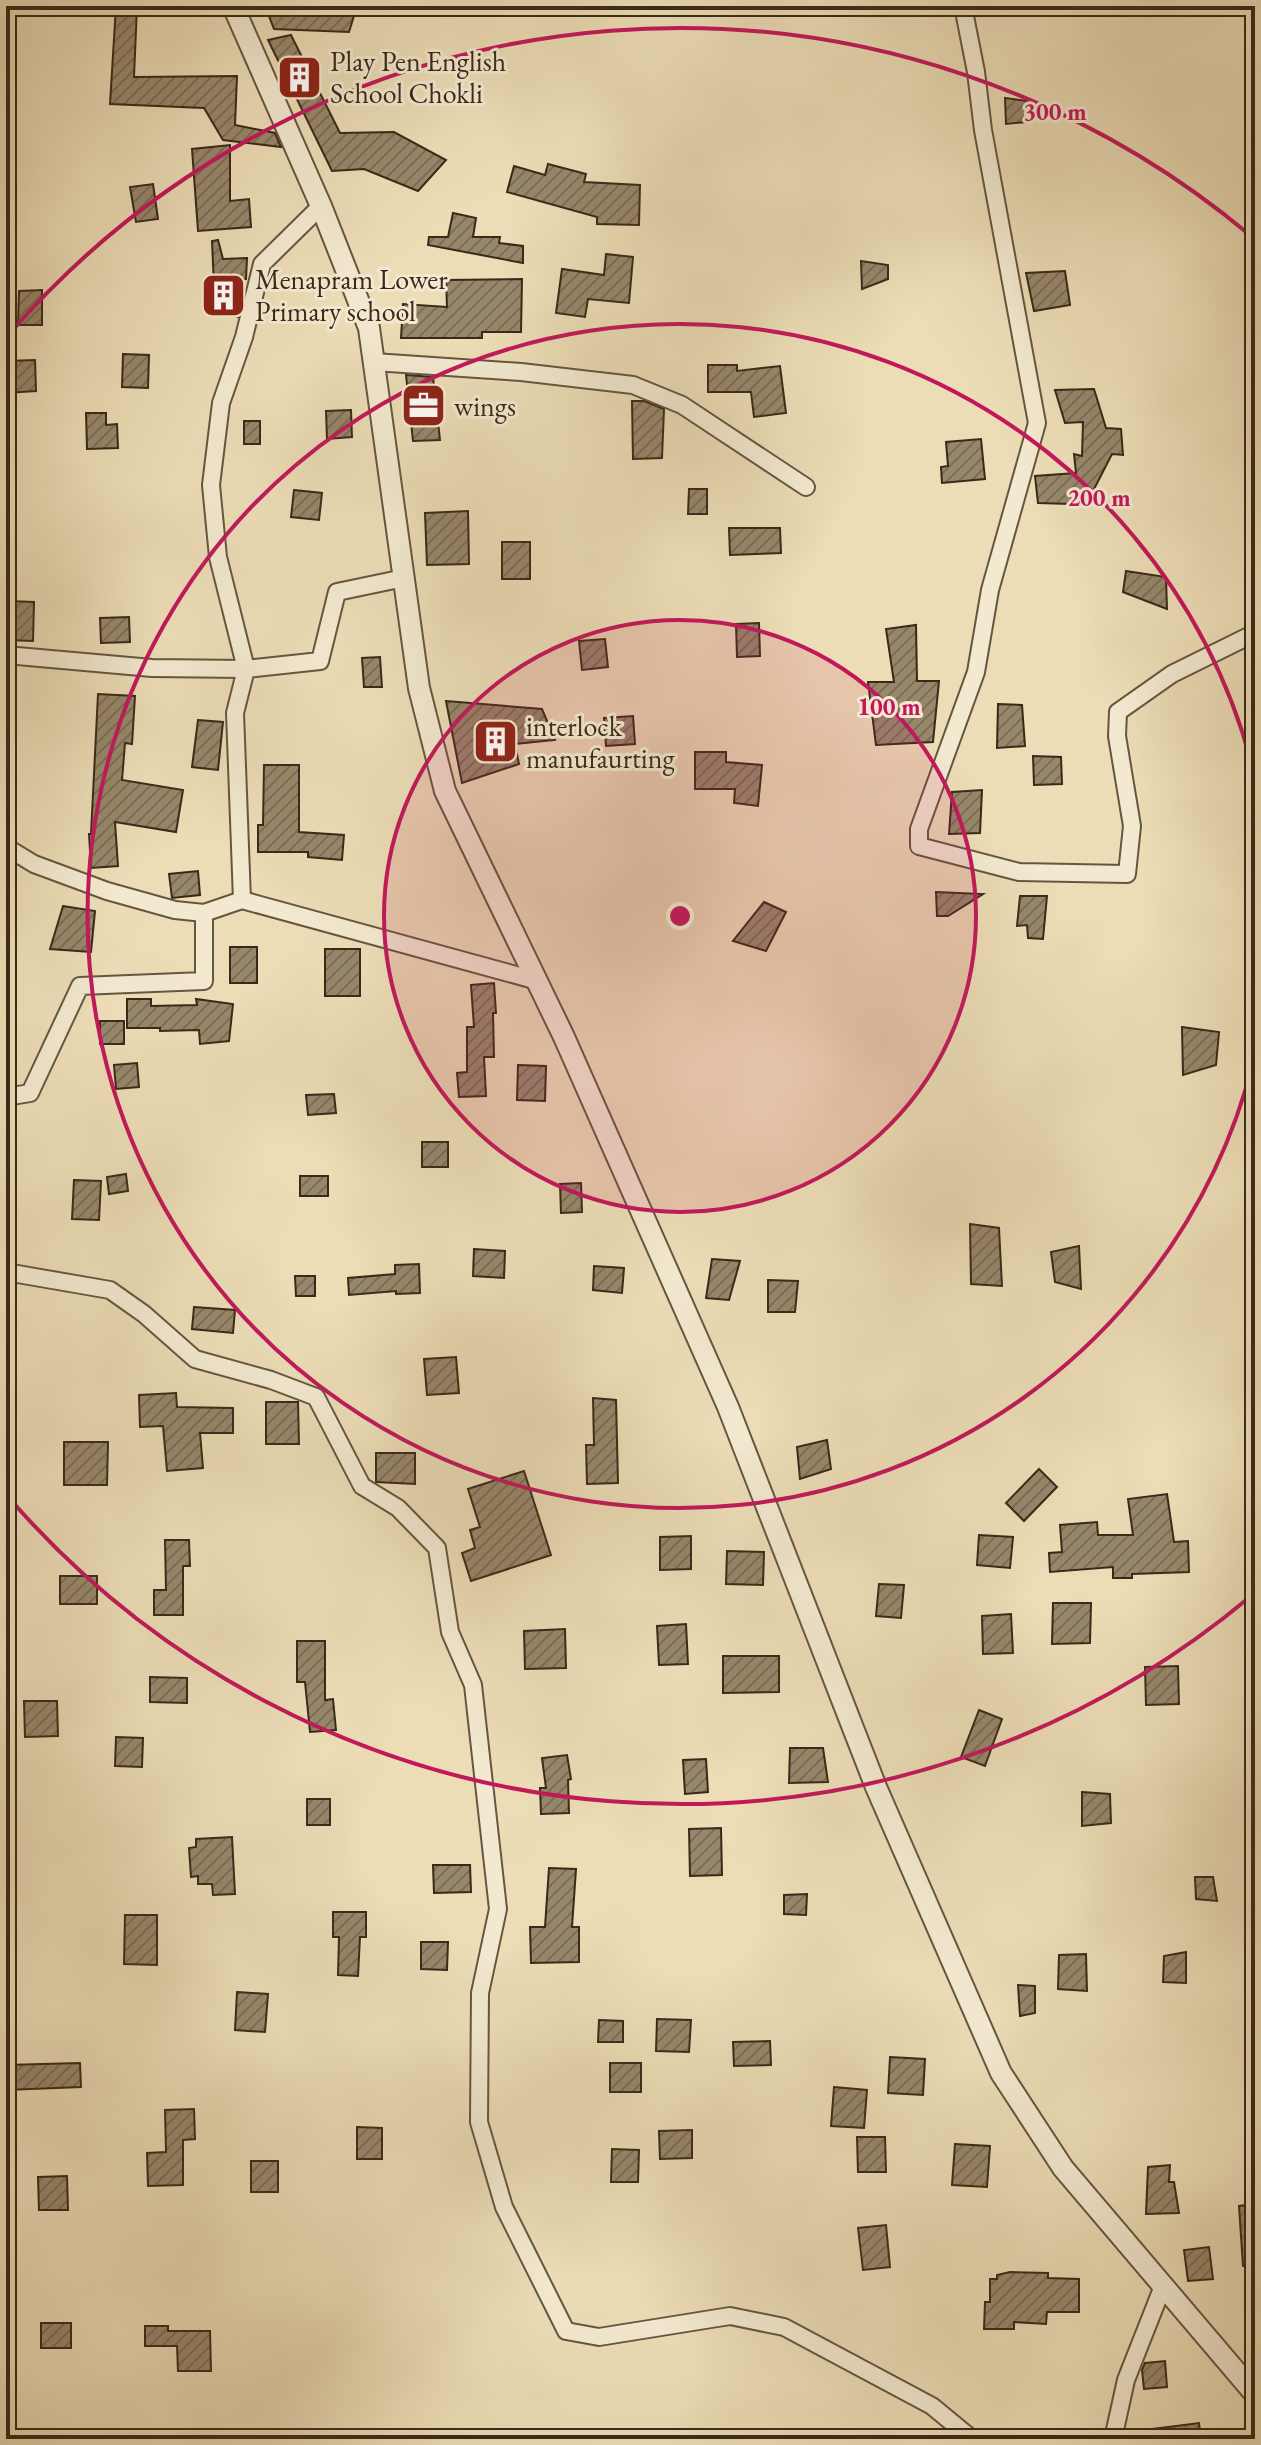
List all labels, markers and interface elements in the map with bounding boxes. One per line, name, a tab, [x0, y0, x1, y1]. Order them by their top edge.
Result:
place label: Play Pen English School Chokli	[330, 43, 506, 111]
building icon: Play Pen English School Chokli	[275, 53, 323, 101]
text: 300 m	[1023, 96, 1087, 127]
place label: Menapram Lower Primary school	[255, 261, 448, 329]
building icon: Menapram Lower Primary school	[200, 271, 248, 319]
office icon: wings	[399, 382, 447, 430]
place label: wings	[454, 388, 516, 424]
text: 200 m	[1067, 482, 1131, 513]
text: 100 m	[857, 691, 921, 722]
place label: interlock manufaurting	[526, 708, 675, 776]
building icon: interlock manufaurting	[471, 718, 519, 766]
centre of rings	[666, 902, 694, 930]

